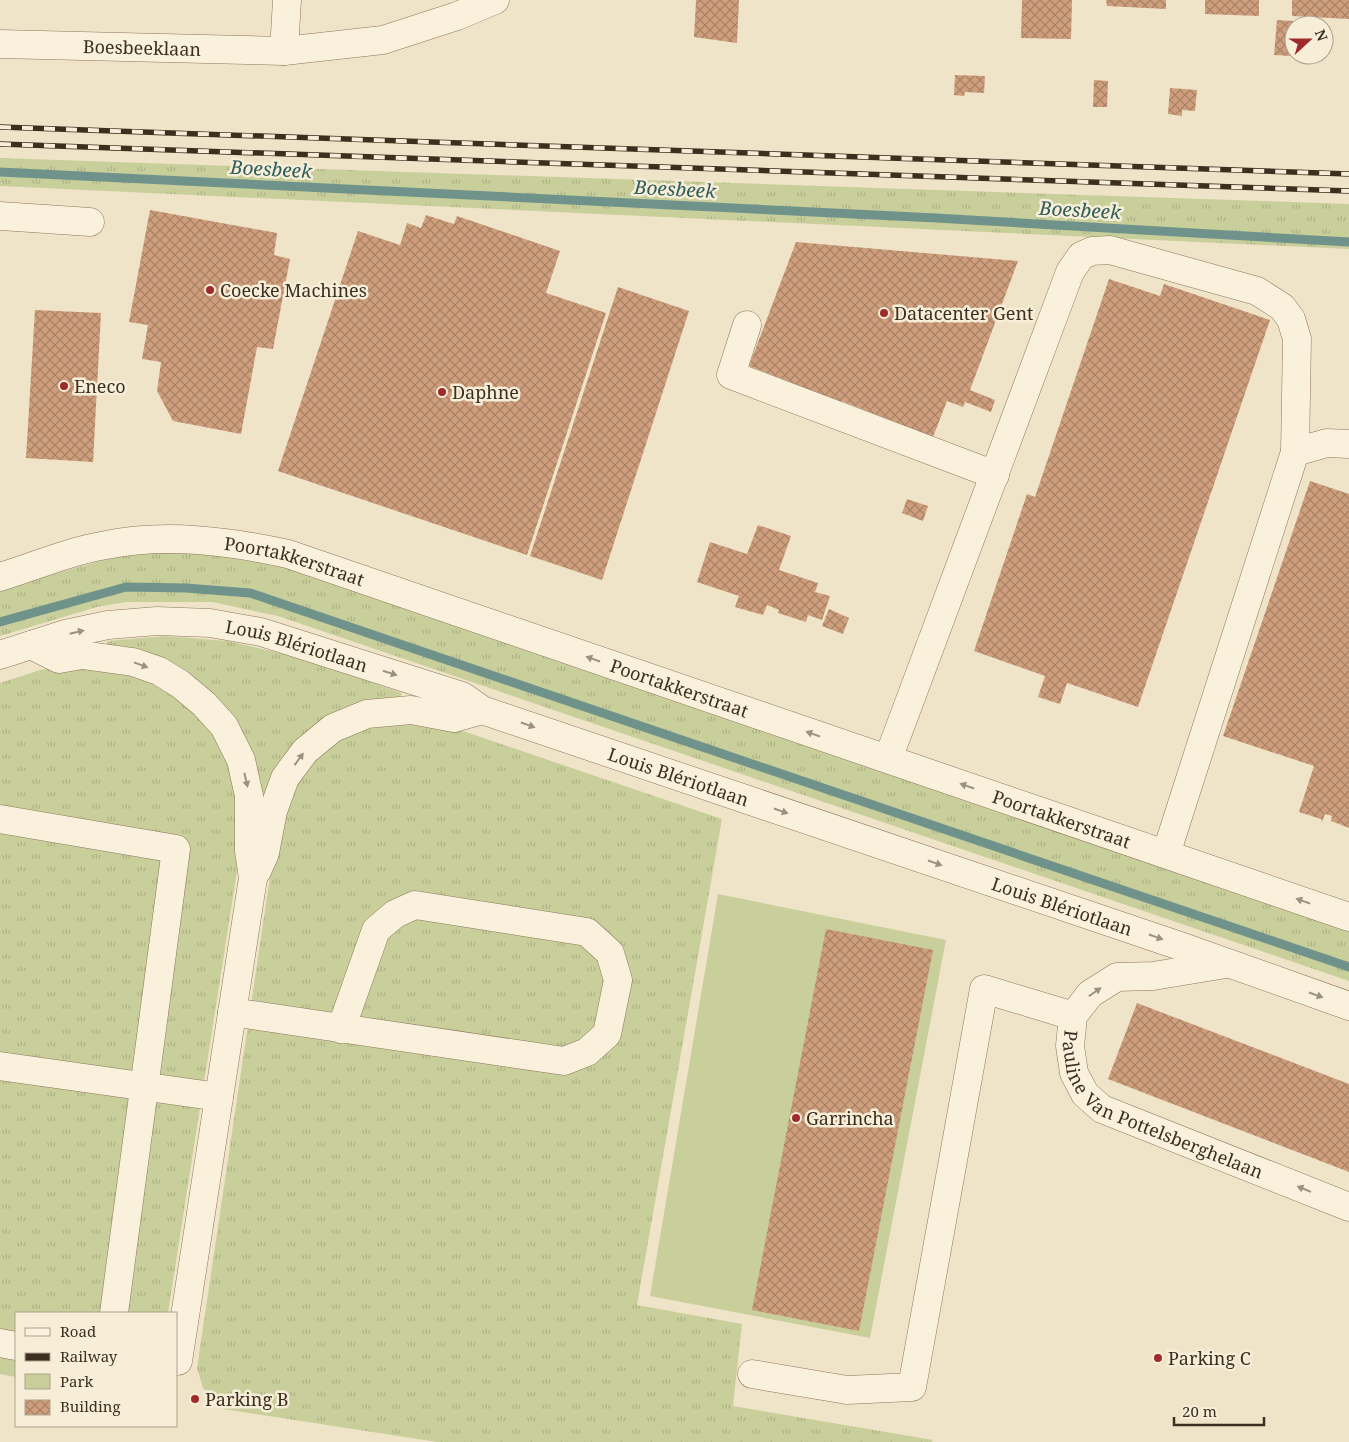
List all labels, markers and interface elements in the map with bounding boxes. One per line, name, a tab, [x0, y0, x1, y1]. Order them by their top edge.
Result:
north arrow	[1284, 15, 1334, 65]
text: N	[1311, 27, 1332, 44]
street label: Boesbeeklaan	[83, 34, 202, 61]
water label: Boesbeek	[229, 154, 314, 184]
water label: Boesbeek	[633, 174, 718, 204]
water label: Boesbeek	[1038, 195, 1123, 225]
place label: Coecke Machines	[220, 278, 367, 302]
marker: Coecke Machines	[204, 284, 216, 296]
place label: Datacenter Gent	[894, 301, 1033, 325]
marker: Datacenter Gent	[878, 307, 890, 319]
place label: Eneco	[74, 374, 126, 398]
marker: Eneco	[58, 380, 70, 392]
place label: Daphne	[452, 380, 519, 404]
marker: Daphne	[436, 386, 448, 398]
street label: Poortakkerstraat	[223, 531, 368, 591]
street label: Louis Blériotlaan	[224, 614, 371, 677]
one-way arrow	[70, 628, 85, 636]
street label: Poortakkerstraat	[607, 653, 752, 723]
one-way arrow	[585, 654, 600, 662]
one-way arrow	[134, 662, 149, 669]
one-way arrow	[382, 669, 397, 677]
one-way arrow	[521, 722, 536, 730]
one-way arrow	[805, 730, 820, 738]
street label: Louis Blériotlaan	[605, 742, 752, 811]
one-way arrow	[293, 753, 304, 766]
one-way arrow	[242, 772, 250, 787]
one-way arrow	[959, 782, 974, 790]
street label: Poortakkerstraat	[989, 784, 1134, 853]
one-way arrow	[774, 808, 789, 815]
one-way arrow	[928, 860, 943, 867]
street label: Louis Blériotlaan	[989, 871, 1136, 941]
one-way arrow	[1295, 897, 1310, 905]
one-way arrow	[1148, 934, 1163, 942]
one-way arrow	[1088, 987, 1102, 997]
one-way arrow	[1309, 991, 1324, 999]
street label: Pauline Van Pottelsberghelaan	[1057, 1029, 1267, 1184]
place label: Garrincha	[806, 1106, 894, 1130]
marker: Garrincha	[790, 1112, 802, 1124]
one-way arrow	[1296, 1185, 1311, 1193]
legend	[15, 1312, 178, 1427]
text: Road	[60, 1321, 96, 1341]
text: Railway	[60, 1346, 118, 1366]
place label: Parking C	[1168, 1346, 1251, 1370]
marker: Parking C	[1152, 1352, 1164, 1364]
text: Park	[60, 1371, 94, 1391]
place label: Parking B	[205, 1387, 289, 1411]
marker: Parking B	[189, 1393, 201, 1405]
scale bar	[1174, 1394, 1264, 1426]
text: Building	[60, 1396, 121, 1416]
text: 20 m	[1182, 1401, 1217, 1421]

